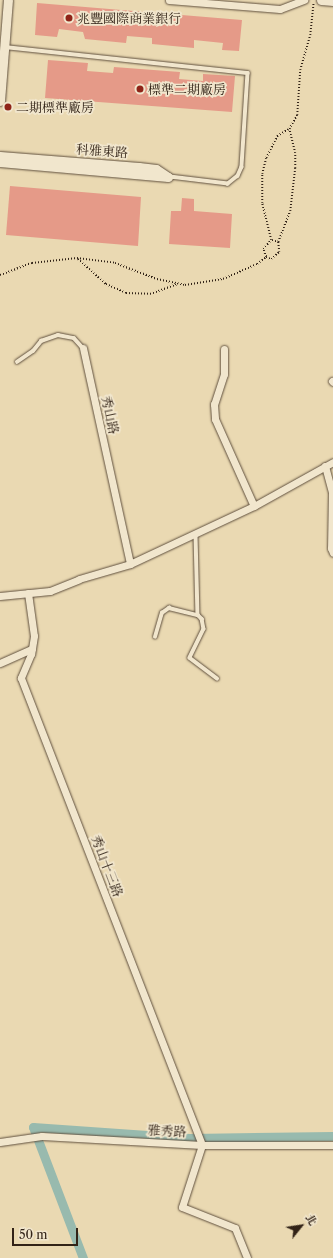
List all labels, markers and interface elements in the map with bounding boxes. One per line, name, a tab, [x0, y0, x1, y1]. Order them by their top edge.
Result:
place label: 兆豐國際商業銀行	[77, 10, 181, 26]
marker: 兆豐國際商業銀行	[64, 13, 74, 23]
place label: 標準二期廠房	[148, 81, 226, 97]
marker: 標準二期廠房	[135, 84, 145, 94]
place label: 二期標準廠房	[16, 99, 94, 115]
marker: 二期標準廠房	[3, 102, 13, 112]
street label: 科雅東路	[76, 141, 128, 161]
street label: 秀山路	[98, 394, 122, 436]
street label: 秀山十三路	[88, 833, 126, 899]
street label: 雅秀路	[147, 1122, 187, 1140]
north arrow	[281, 1206, 321, 1246]
text: 北	[303, 1212, 320, 1228]
scale bar	[14, 1220, 80, 1246]
text: 50 m	[19, 1227, 48, 1242]

